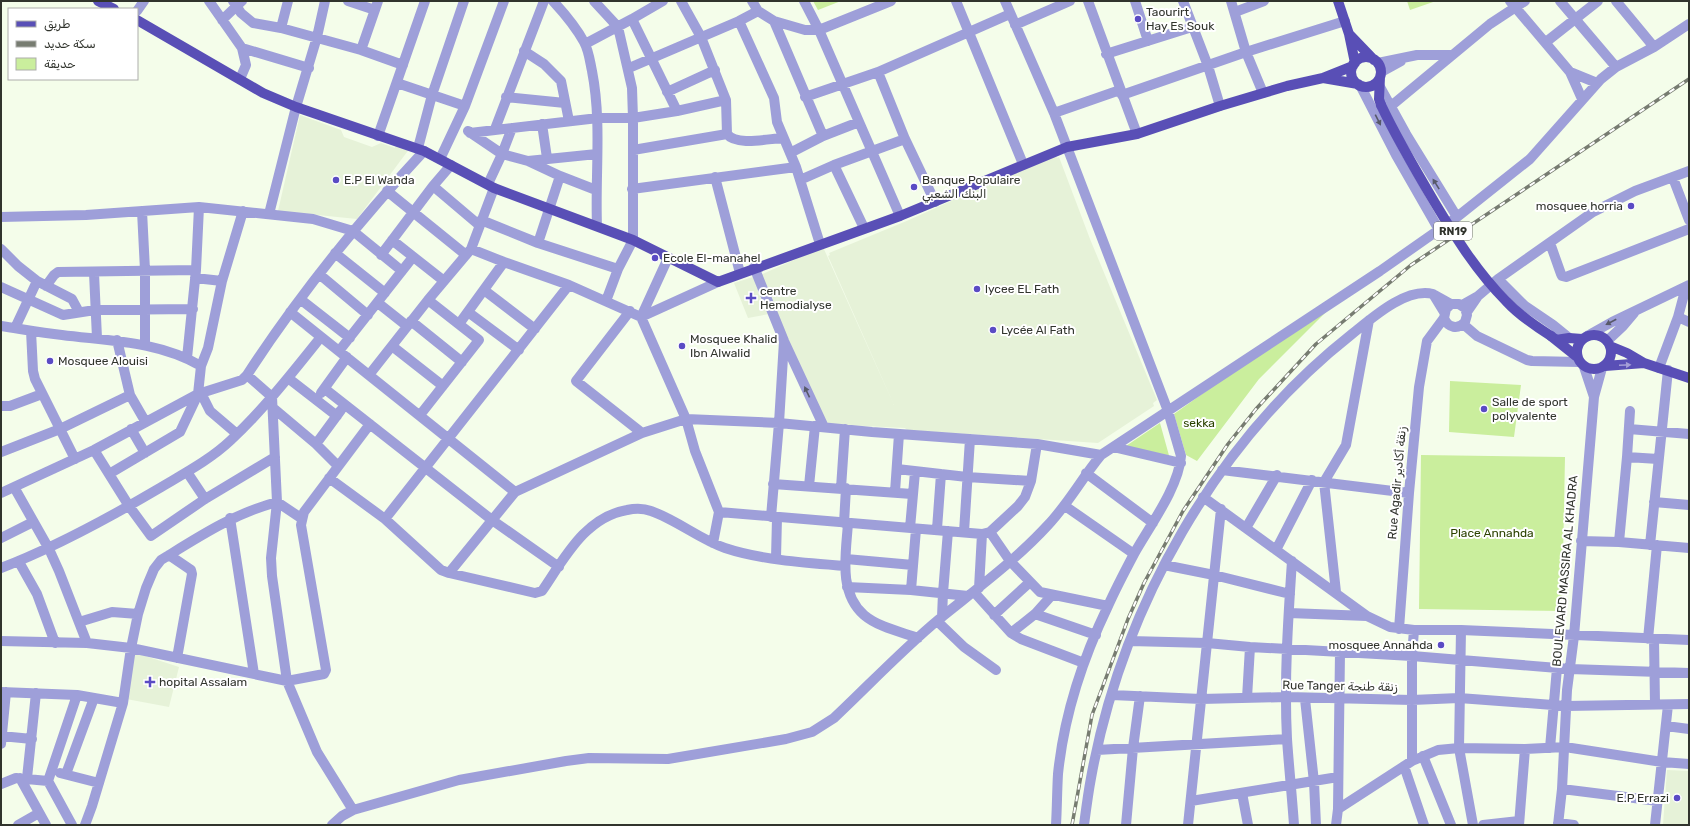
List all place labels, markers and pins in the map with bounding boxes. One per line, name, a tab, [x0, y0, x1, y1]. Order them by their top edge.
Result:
place label: Taourirt Hay Es Souk	[1146, 5, 1215, 33]
marker: Taourirt Hay Es Souk	[1133, 14, 1143, 24]
place label: E.P El Wahda	[344, 173, 415, 187]
place label: Banque Populaire البنك الشعبي	[922, 173, 1021, 203]
marker: E.P El Wahda	[331, 175, 341, 185]
marker: Banque Populaire البنك الشعبي	[909, 182, 919, 192]
place label: mosquee horria	[1536, 199, 1623, 213]
marker: mosquee horria	[1626, 201, 1636, 211]
place label: Ecole El-manahel	[663, 251, 761, 265]
marker: Ecole El-manahel	[650, 253, 660, 263]
place label: lycee EL Fath	[985, 282, 1059, 296]
place label: centre Hemodialyse	[760, 284, 832, 312]
marker: lycee EL Fath	[972, 284, 982, 294]
marker: centre Hemodialyse	[745, 292, 757, 304]
place label: Lycée Al Fath	[1001, 323, 1075, 337]
marker: Lycée Al Fath	[988, 325, 998, 335]
place label: Mosquee Khalid Ibn Alwalid	[690, 332, 777, 360]
marker: Mosquee Khalid Ibn Alwalid	[677, 341, 687, 351]
place label: Mosquee Alouisi	[58, 354, 148, 368]
marker: Mosquee Alouisi	[45, 356, 55, 366]
place label: Salle de sport polyvalente	[1492, 395, 1568, 423]
marker: Salle de sport polyvalente	[1479, 404, 1489, 414]
place label: mosquee Annahda	[1329, 638, 1433, 652]
marker: mosquee Annahda	[1436, 640, 1446, 650]
place label: hopital Assalam	[159, 675, 247, 689]
marker: hopital Assalam	[144, 676, 156, 688]
place label: E.P Errazi	[1616, 791, 1669, 805]
marker: E.P Errazi	[1672, 793, 1682, 803]

